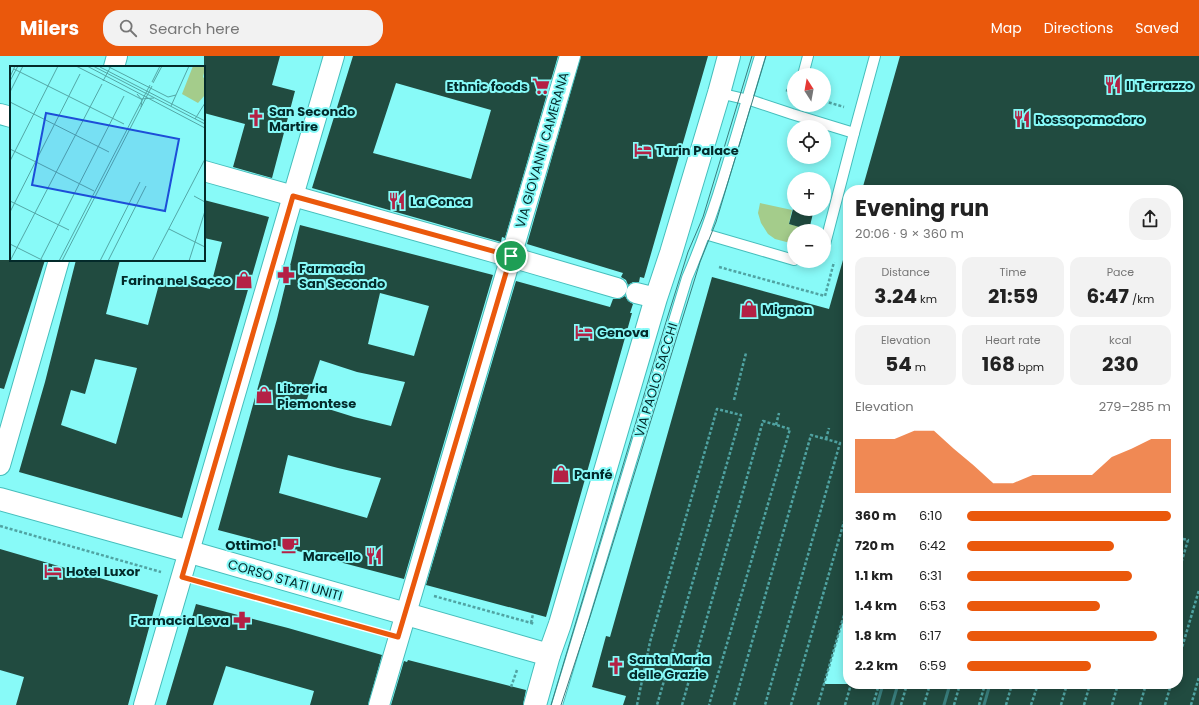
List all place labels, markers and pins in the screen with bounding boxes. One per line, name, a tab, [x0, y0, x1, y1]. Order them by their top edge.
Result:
restaurant icon: Il Terrazzo	[1103, 75, 1123, 95]
supermarket icon: Ethnic foods	[531, 76, 551, 96]
place label: Il Terrazzo	[1126, 76, 1193, 95]
place label: Ethnic foods	[446, 77, 528, 96]
place label: San Secondo Martire	[269, 102, 355, 136]
church icon: San Secondo Martire	[246, 108, 266, 128]
restaurant icon: Rossopomodoro	[1012, 109, 1032, 129]
place label: Rossopomodoro	[1035, 110, 1145, 129]
hotel icon: Turin Palace	[633, 140, 653, 160]
place label: Turin Palace	[656, 141, 739, 160]
restaurant icon: La Conca	[387, 191, 407, 211]
place label: La Conca	[410, 192, 472, 211]
pin	[494, 239, 528, 273]
place label: Farmacia San Secondo	[299, 259, 385, 293]
pharmacy icon: Farmacia San Secondo	[276, 265, 296, 285]
shop icon: Farina nel Sacco	[234, 270, 254, 290]
place label: Farina nel Sacco	[121, 271, 231, 290]
shop icon: Mignon	[739, 299, 759, 319]
place label: Mignon	[762, 300, 813, 319]
hotel icon: Genova	[574, 322, 594, 342]
place label: Genova	[597, 323, 649, 342]
place label: Libreria Piemontese	[277, 379, 356, 413]
shop icon: Libreria Piemontese	[254, 385, 274, 405]
shop icon: Panfé	[551, 464, 571, 484]
place label: Panfé	[574, 465, 612, 484]
cafe icon: Ottimo!	[280, 535, 300, 555]
place label: Ottimo!	[225, 536, 277, 555]
restaurant icon: Marcello	[364, 546, 384, 566]
place label: Marcello	[303, 547, 361, 566]
hotel icon: Hotel Luxor	[43, 561, 63, 581]
place label: Hotel Luxor	[66, 562, 141, 581]
pharmacy icon: Farmacia Leva	[232, 610, 252, 630]
place label: Farmacia Leva	[130, 611, 229, 630]
place label: Santa Maria delle Grazie	[629, 650, 711, 684]
church icon: Santa Maria delle Grazie	[606, 656, 626, 676]

